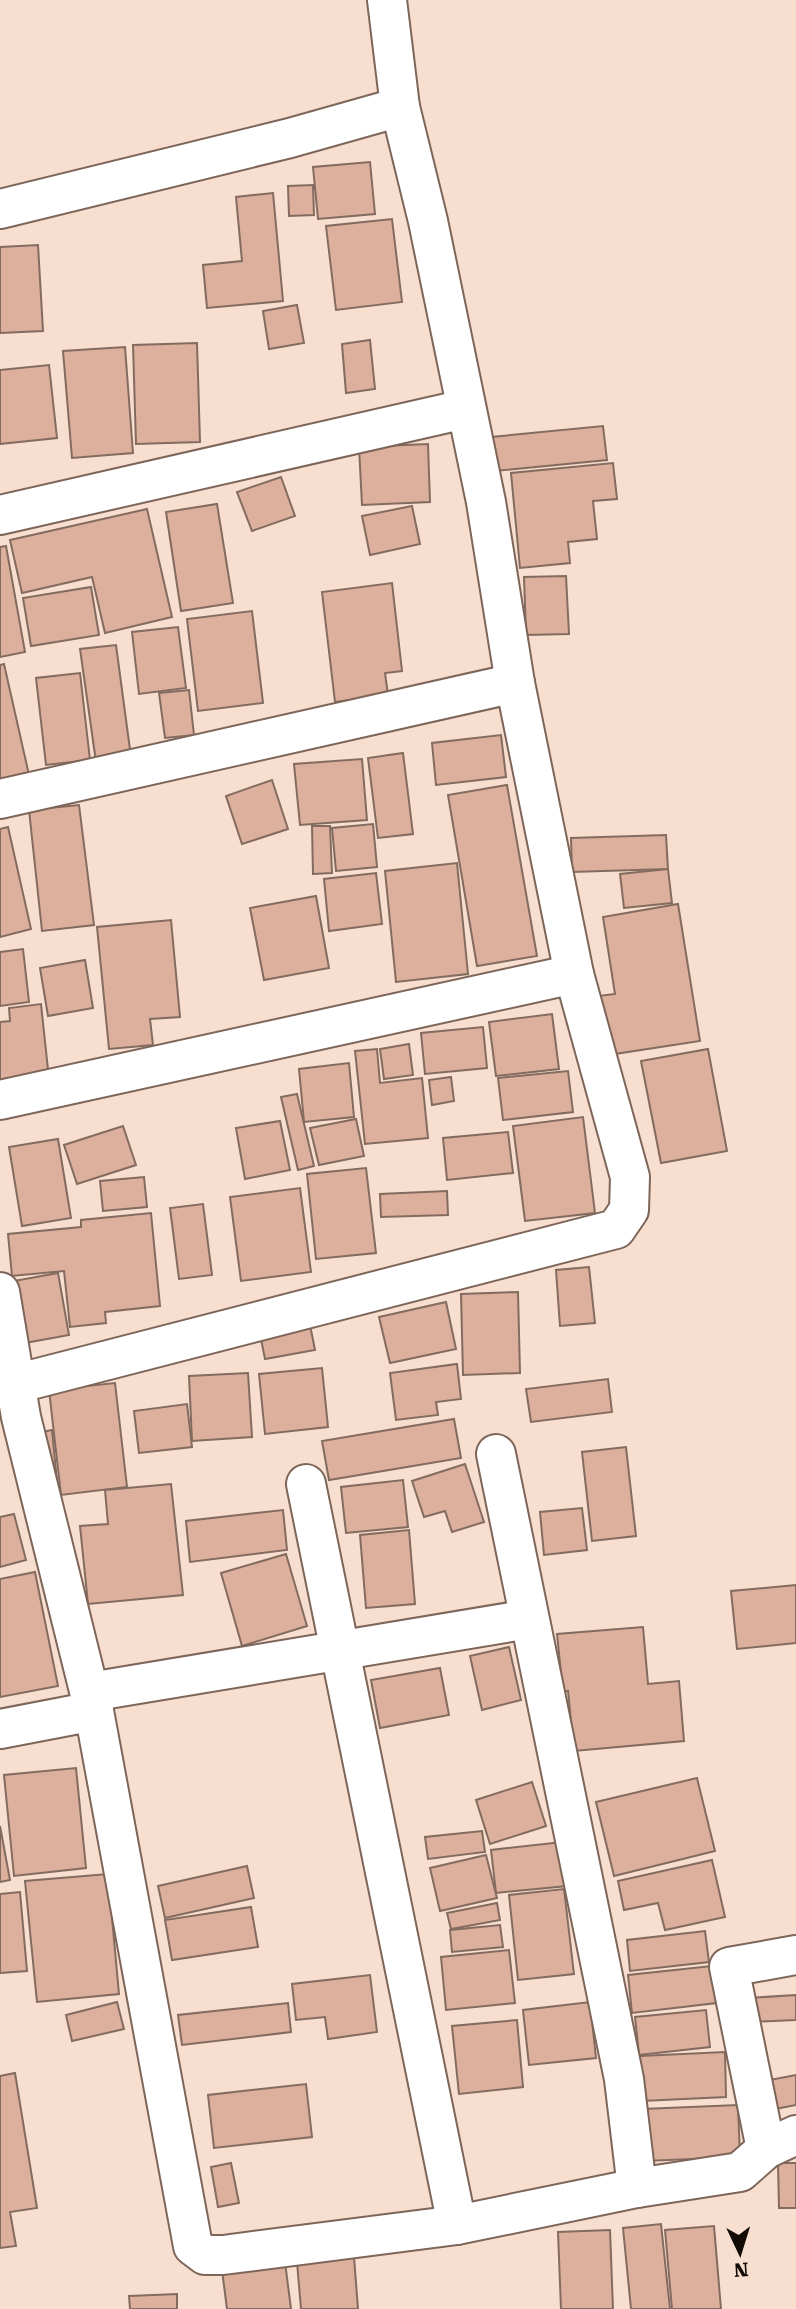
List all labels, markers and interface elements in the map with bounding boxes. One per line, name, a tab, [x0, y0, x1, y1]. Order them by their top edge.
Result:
north arrow	[705, 2218, 775, 2288]
text: N	[733, 2257, 749, 2281]

